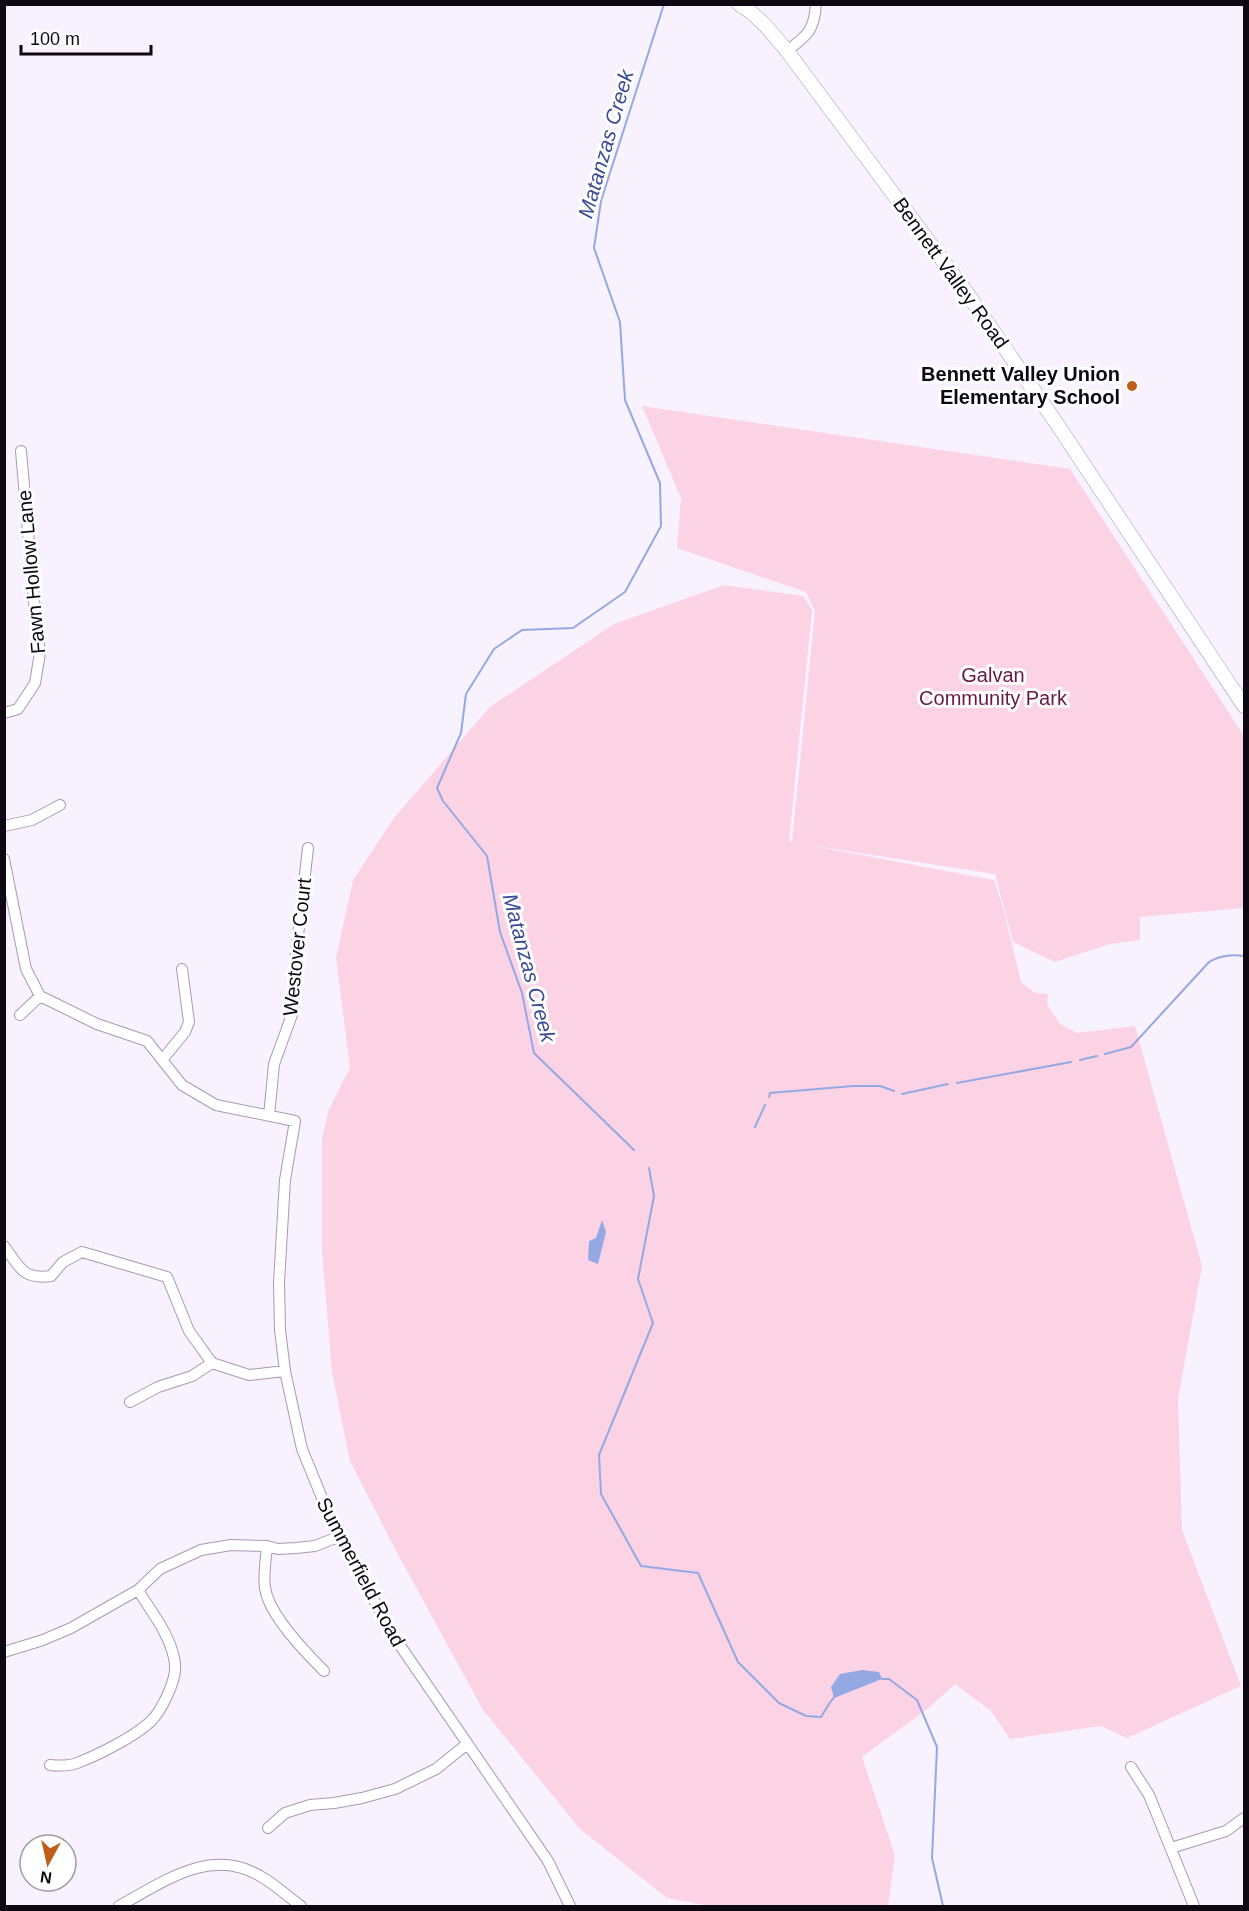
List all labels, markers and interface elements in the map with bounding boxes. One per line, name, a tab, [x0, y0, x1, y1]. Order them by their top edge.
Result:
scale bar	[21, 18, 152, 56]
text: 100 m	[30, 29, 80, 49]
water label: Matanzas Creek	[573, 66, 638, 221]
street label: Bennett Valley Road	[889, 193, 1013, 353]
place label: Bennett Valley Union Elementary School	[921, 363, 1120, 408]
marker: Bennett Valley Union Elementary School	[1125, 379, 1139, 393]
street label: Fawn Hollow Lane	[13, 489, 49, 655]
park label: Galvan Community Park	[919, 664, 1068, 709]
street label: Westover Court	[279, 877, 315, 1017]
water label: Matanzas Creek	[499, 891, 561, 1046]
street label: Summerfield Road	[312, 1494, 410, 1650]
north arrow	[18, 1833, 78, 1893]
text: N	[39, 1868, 53, 1887]

